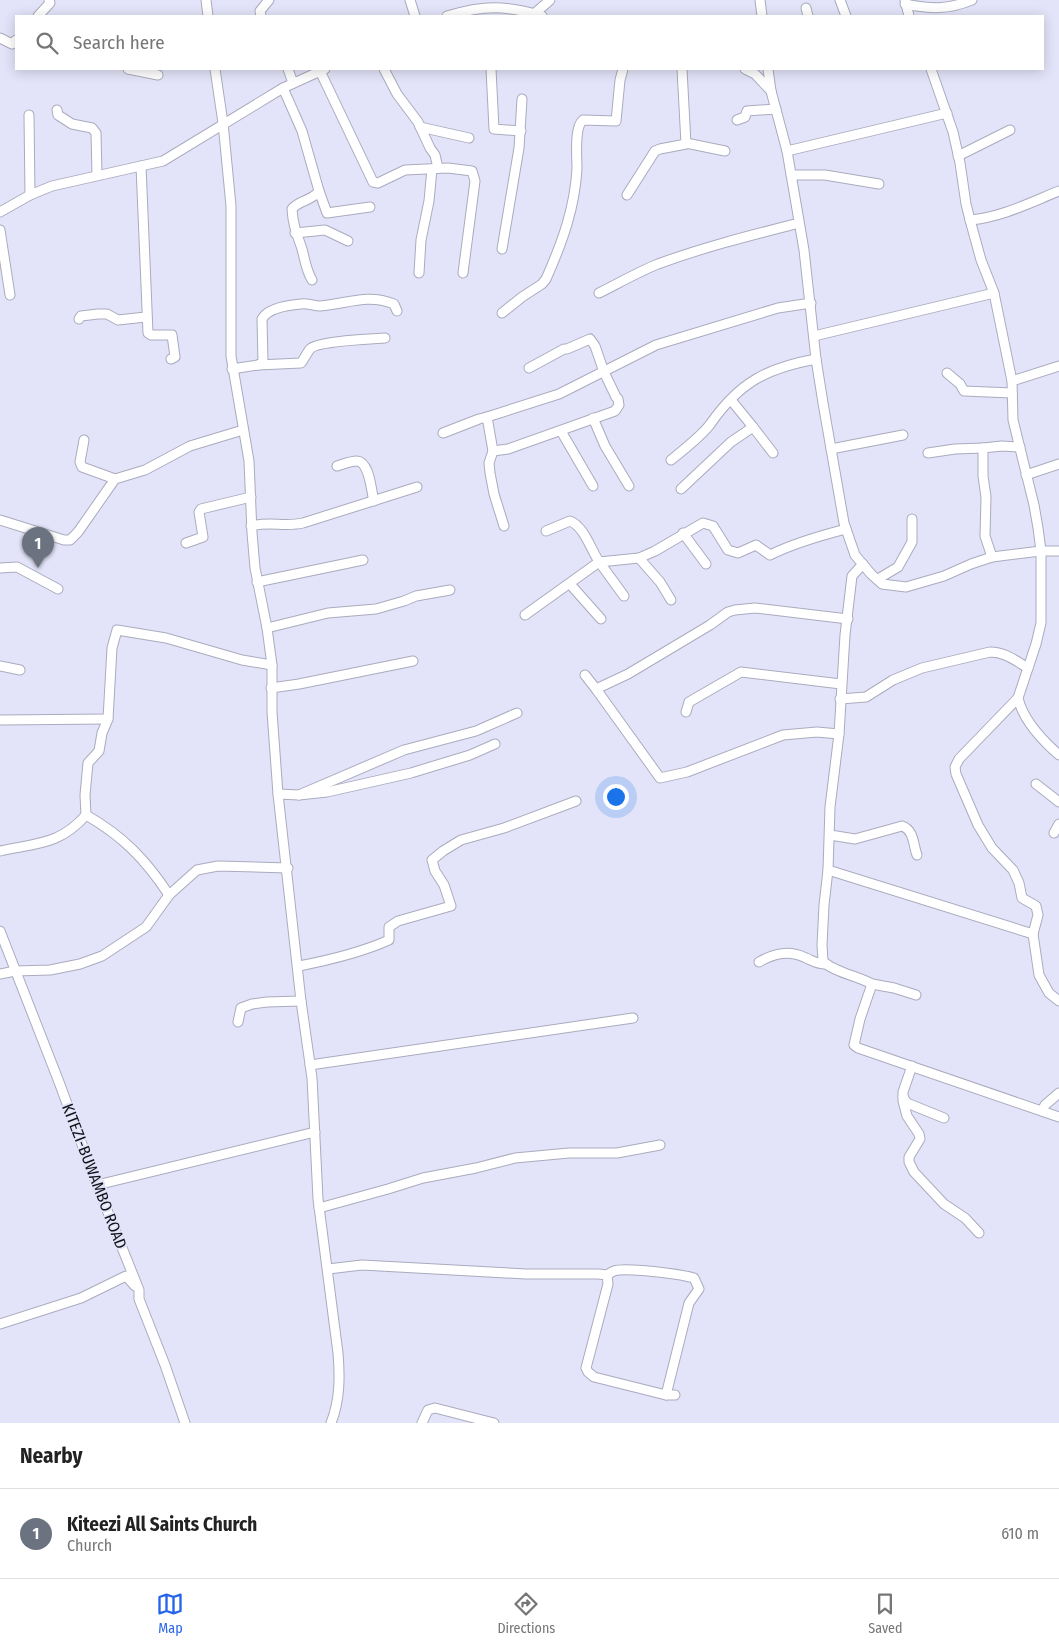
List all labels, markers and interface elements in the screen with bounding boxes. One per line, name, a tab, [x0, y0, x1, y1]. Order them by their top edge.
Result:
search box	[15, 15, 1044, 70]
icon: search	[33, 29, 61, 57]
text: Search here	[73, 31, 165, 54]
pin: 1	[22, 527, 54, 568]
your location	[603, 784, 629, 810]
street label: KITEZI-BUWAMBO ROAD	[58, 1101, 131, 1251]
text: Nearby	[20, 1443, 82, 1469]
text: Kiteezi All Saints Church	[67, 1513, 257, 1536]
text: 1	[33, 1524, 39, 1543]
text: 610 m	[1001, 1524, 1039, 1543]
text: Church	[67, 1536, 112, 1555]
tab: Map	[156, 1590, 184, 1637]
tab: Directions	[497, 1590, 555, 1637]
tab: Saved	[868, 1590, 903, 1637]

